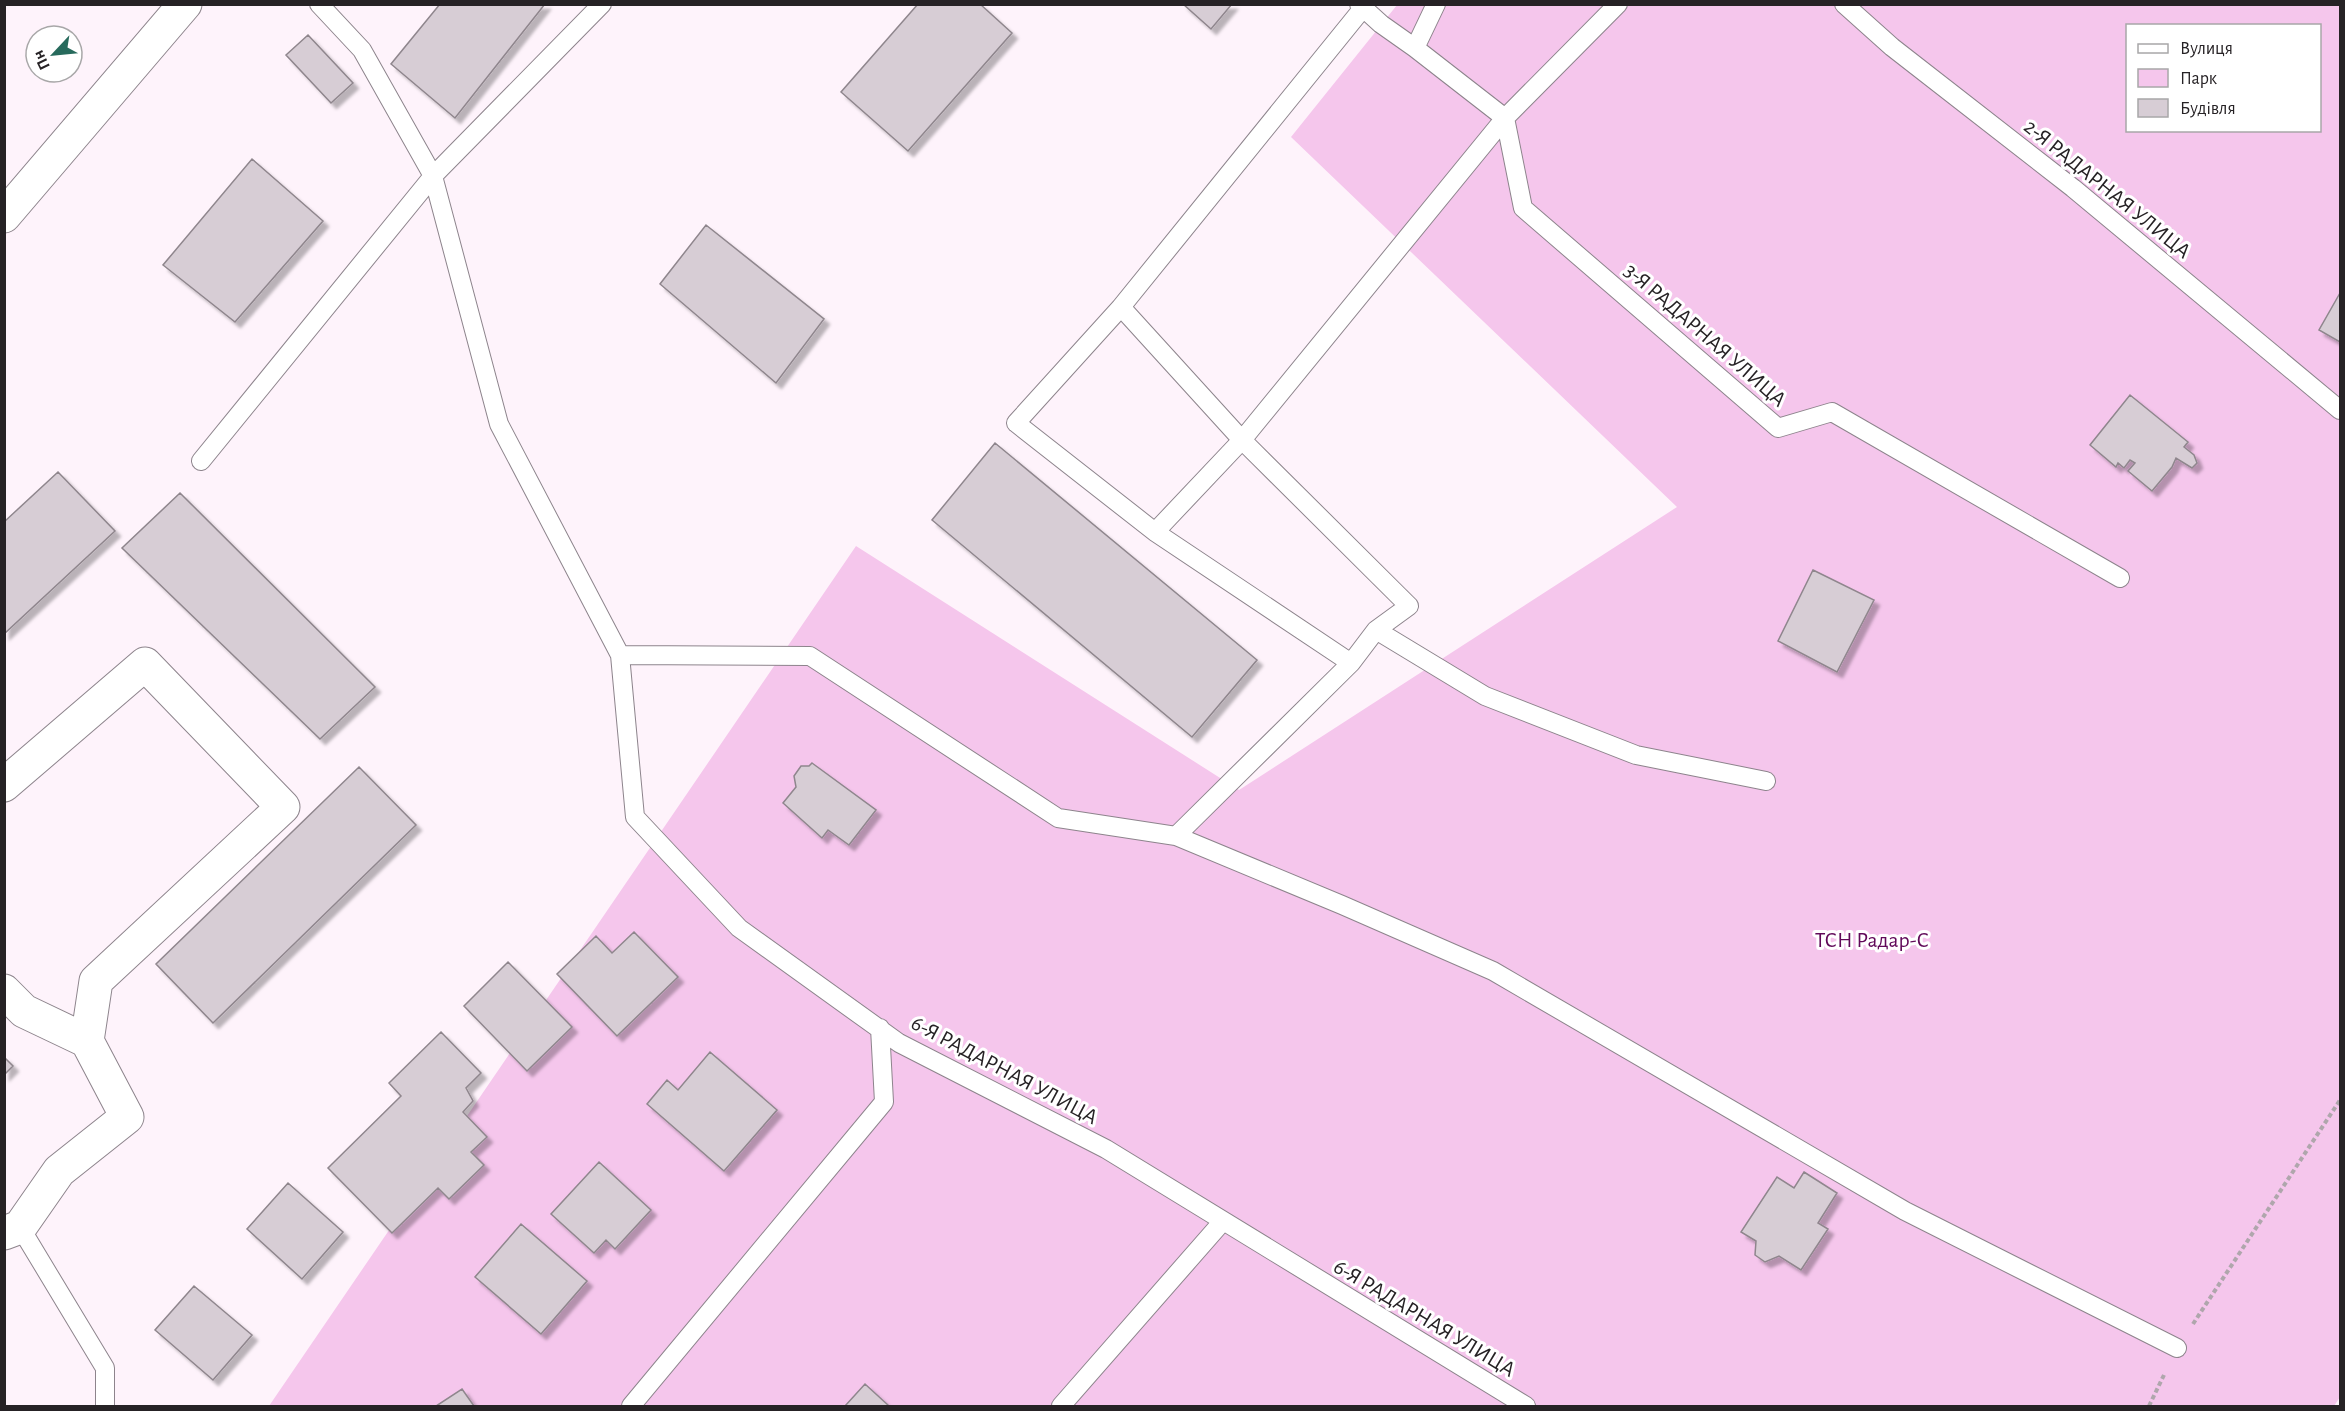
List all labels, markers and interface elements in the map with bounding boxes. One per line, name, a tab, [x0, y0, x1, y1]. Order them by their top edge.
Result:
north arrow	[24, 24, 84, 84]
legend	[2126, 24, 2321, 132]
text: Вулиця	[2180, 40, 2233, 58]
text: Пн	[30, 48, 53, 72]
text: Парк	[2180, 70, 2218, 88]
text: Будівля	[2180, 100, 2236, 118]
street label: 2-Я РАДАРНАЯ УЛИЦА	[2020, 115, 2195, 263]
street label: 3-Я РАДАРНАЯ УЛИЦА	[1620, 259, 1790, 411]
park label: ТСН Радар-С	[1815, 929, 1929, 951]
street label: 6-Я РАДАРНАЯ УЛИЦА	[908, 1011, 1101, 1128]
street label: 6-Я РАДАРНАЯ УЛИЦА	[1330, 1255, 1519, 1381]

